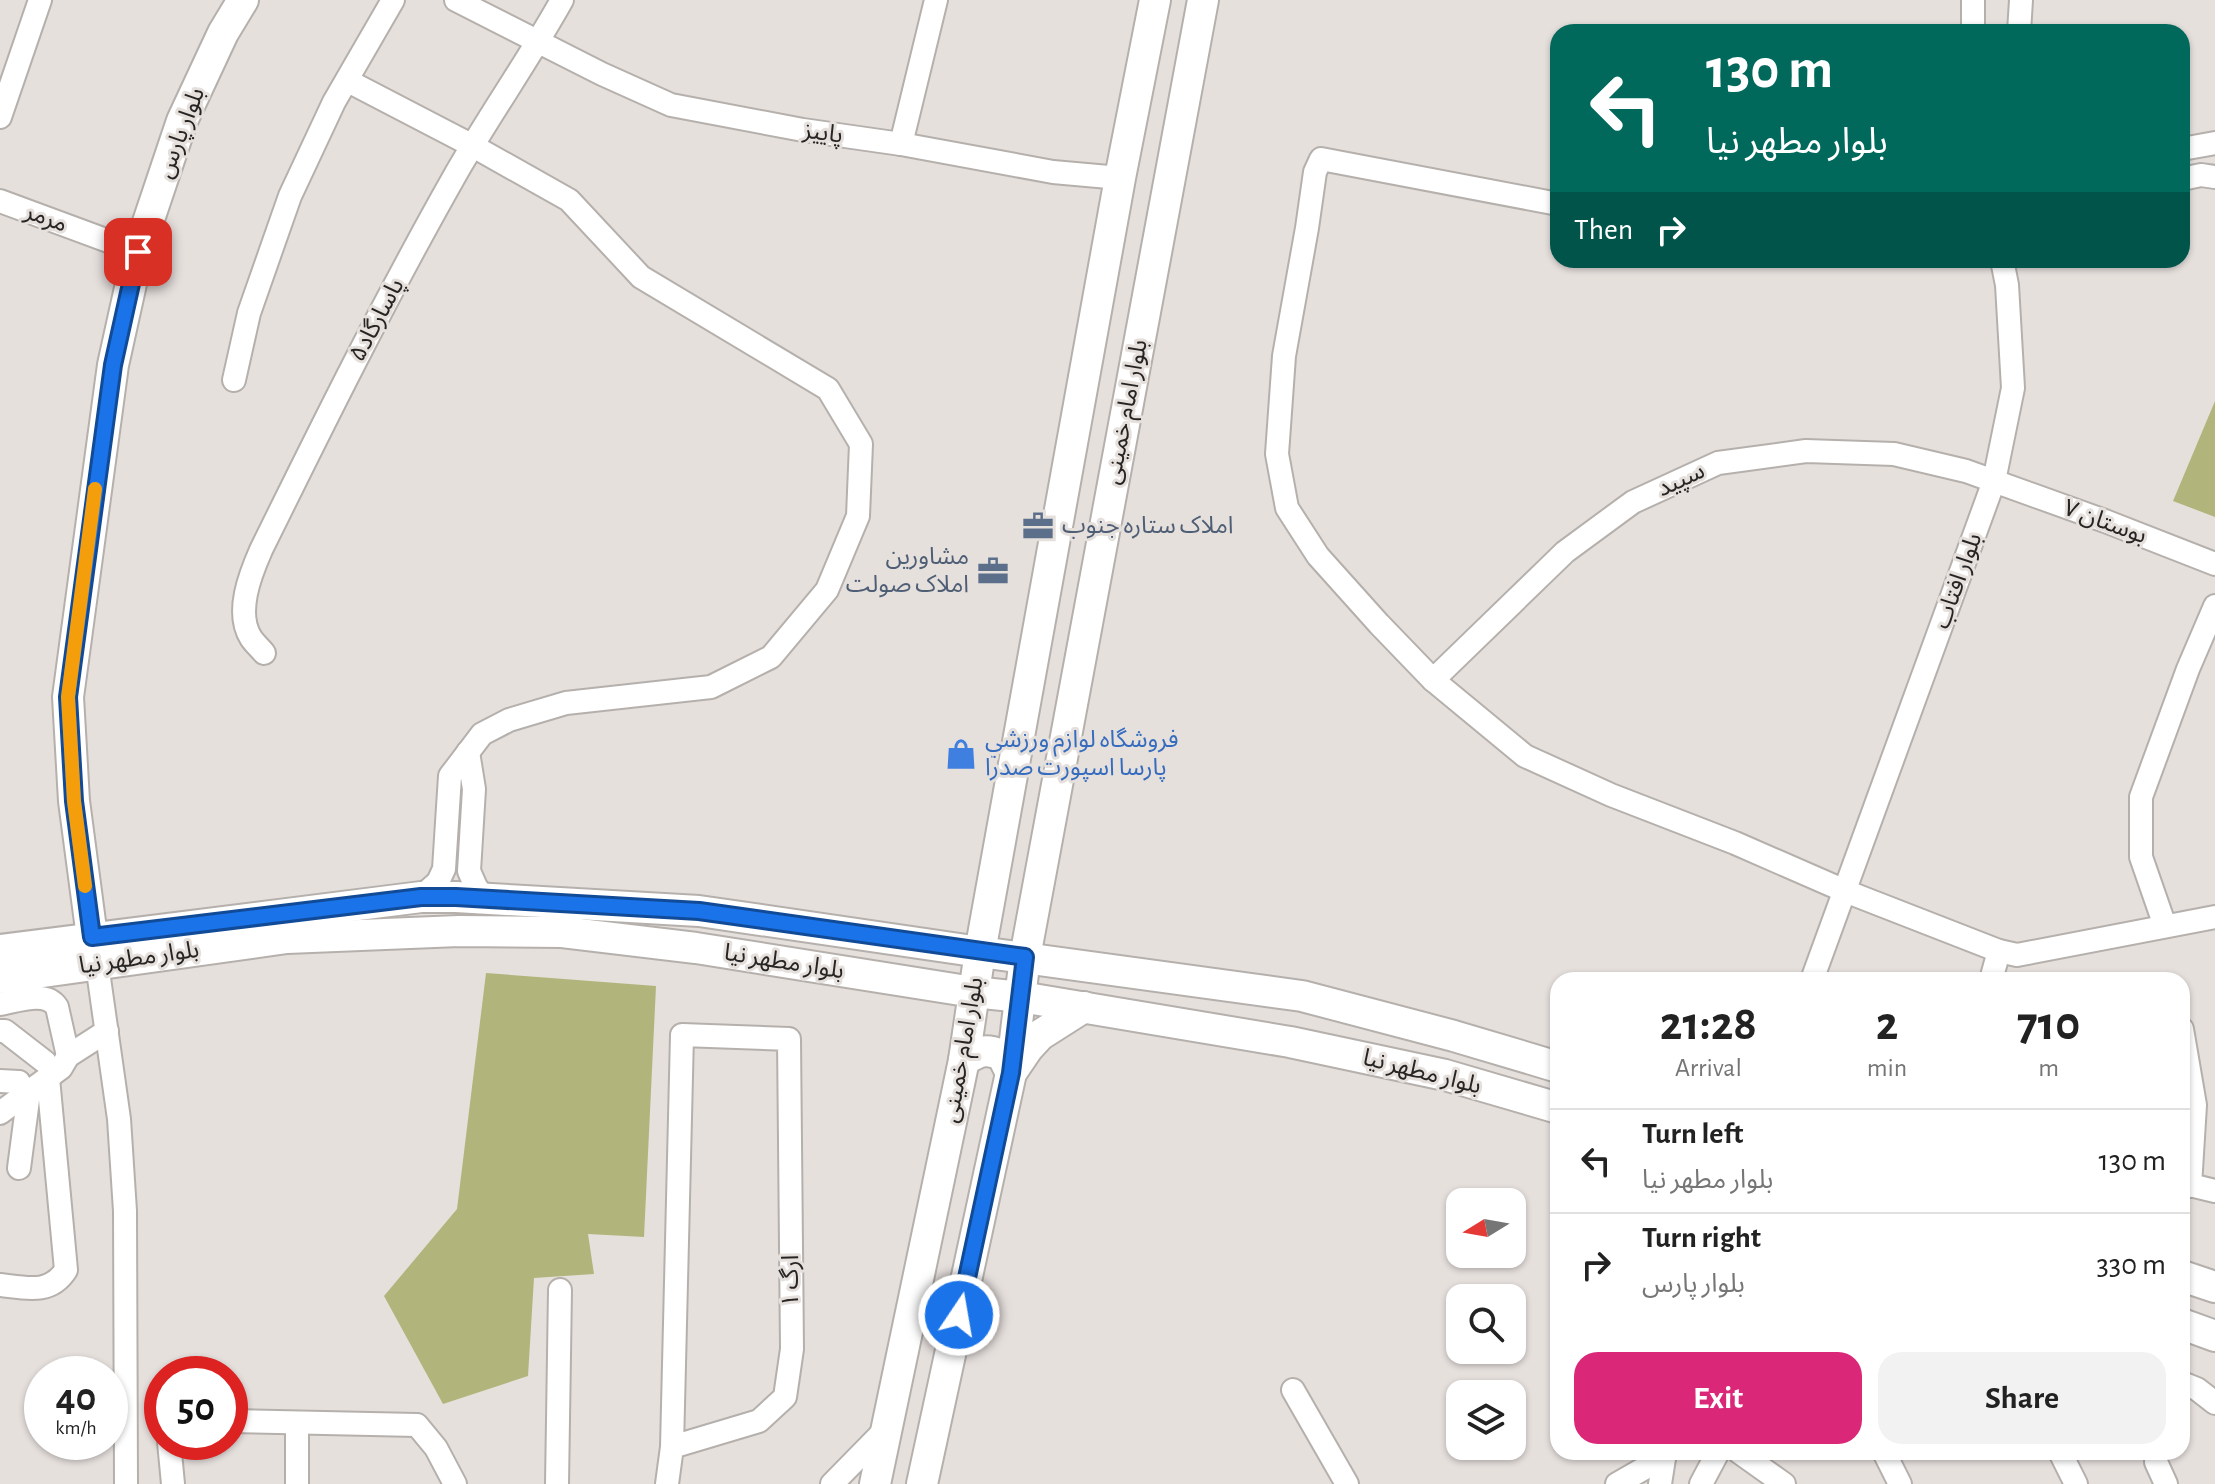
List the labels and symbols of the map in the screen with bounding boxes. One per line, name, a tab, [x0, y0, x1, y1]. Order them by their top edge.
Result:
street label: بلوار پارس	[153, 84, 211, 182]
street label: پاییز	[800, 118, 844, 150]
street label: مرمر	[20, 199, 70, 238]
pin	[104, 218, 172, 286]
street label: پاسارگاد۵	[344, 274, 411, 366]
street label: بلوار امام خمینی	[1100, 337, 1157, 487]
street label: سپید	[1653, 459, 1709, 503]
street label: بوستان ۷	[2060, 496, 2150, 549]
office icon: املاک ستاره جنوب	[1021, 509, 1055, 543]
place label: املاک ستاره جنوب	[1062, 514, 1234, 539]
street label: بلوار افتاب	[1930, 530, 1987, 632]
place label: مشاورین املاک صولت	[846, 545, 969, 598]
office icon: مشاورین املاک صولت	[976, 554, 1010, 588]
place label: فروشگاه لوازم ورزشي پارسا اسپورت صدرا	[985, 727, 1178, 782]
shop icon: فروشگاه لوازم ورزشي پارسا اسپورت صدرا	[944, 737, 978, 771]
street label: بلوار مطهر نیا	[77, 938, 201, 979]
street label: بلوار مطهر نیا	[722, 941, 846, 984]
street label: بلوار امام خمینی	[938, 975, 993, 1125]
street label: بلوار مطهر نیا	[1360, 1046, 1484, 1099]
north arrow	[1446, 1188, 1526, 1268]
street label: ارگ ۱	[778, 1255, 804, 1307]
position arrow	[917, 1273, 1001, 1357]
speed limit sign: 50	[144, 1356, 248, 1460]

